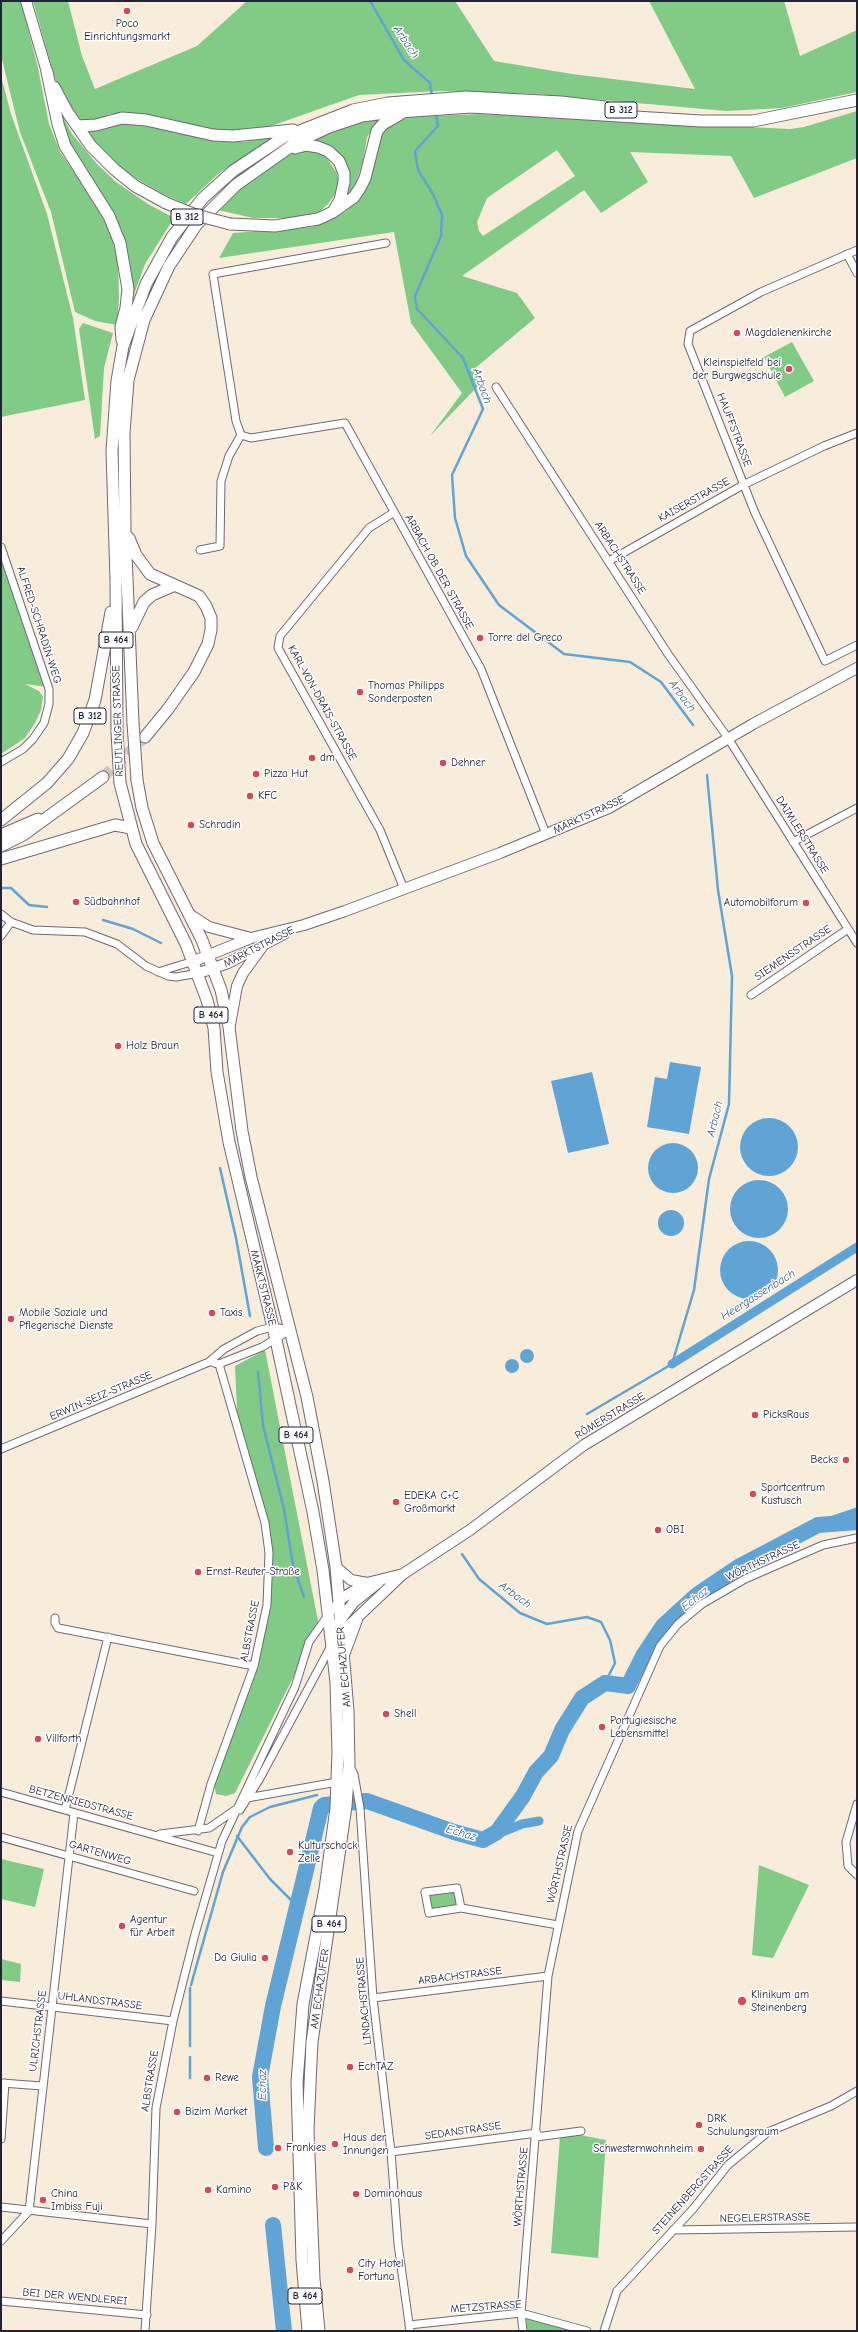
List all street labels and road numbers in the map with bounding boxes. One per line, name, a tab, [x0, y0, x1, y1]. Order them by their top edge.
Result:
road number: B 312	[605, 102, 637, 118]
road number: B 312	[171, 209, 203, 225]
street label: HAUFFSTRASSE	[714, 391, 754, 469]
street label: KAISERSTRASSE	[656, 475, 732, 525]
street label: ARBACH OB DER STRASSE	[402, 512, 476, 632]
street label: ARBACHSTRASSE	[591, 519, 649, 597]
street label: ALFRED-SCHRADIN-WEG	[14, 565, 64, 685]
road number: B 464	[99, 632, 133, 648]
street label: KARL-VON-DRAIS-STRASSE	[285, 643, 359, 763]
street label: REUTLINGER STRASSE	[109, 665, 127, 777]
road number: B 312	[74, 708, 106, 724]
street label: MARKTSTRASSE	[551, 793, 627, 837]
street label: DAIMLERSTRASSE	[773, 794, 831, 876]
street label: SIEMENSSTRASSE	[752, 922, 834, 984]
street label: MARKTSTRASSE	[221, 924, 297, 970]
road number: B 464	[194, 1007, 228, 1023]
street label: MARKTSTRASSE	[247, 1249, 279, 1327]
street label: ERWIN-SEIZ-STRASSE	[48, 1368, 154, 1424]
street label: RÖMERSTRASSE	[573, 1390, 647, 1442]
road number: B 464	[279, 1427, 313, 1443]
street label: WÖRTHSTRASSE	[724, 1538, 802, 1584]
street label: ALBSTRASSE	[238, 1599, 262, 1663]
street label: AM ECHAZUFER	[334, 1626, 354, 1708]
street label: BETZENRIEDSTRASSE	[27, 1783, 135, 1823]
street label: WÖRTHSTRASSE	[545, 1824, 575, 1904]
street label: GARTENWEG	[67, 1838, 133, 1868]
road number: B 464	[312, 1916, 346, 1932]
street label: AM ECHAZUFER	[308, 1948, 332, 2030]
street label: LINDACHSTRASSE	[354, 1956, 374, 2046]
street label: ARBACHSTRASSE	[417, 1964, 503, 1988]
street label: UHLANDSTRASSE	[57, 1989, 143, 2013]
street label: ULRICHSTRASSE	[26, 1990, 50, 2072]
street label: ALBSTRASSE	[139, 2049, 161, 2113]
street label: SEDANSTRASSE	[424, 2119, 502, 2143]
street label: STEINENBERGSTRASSE	[650, 2143, 736, 2237]
street label: WÖRTHSTRASSE	[511, 2147, 531, 2227]
street label: NEGELERSTRASSE	[720, 2211, 810, 2225]
street label: BEI DER WENDLEREI	[22, 2286, 128, 2308]
road number: B 464	[288, 2288, 322, 2304]
street label: METZSTRASSE	[450, 2298, 522, 2316]

